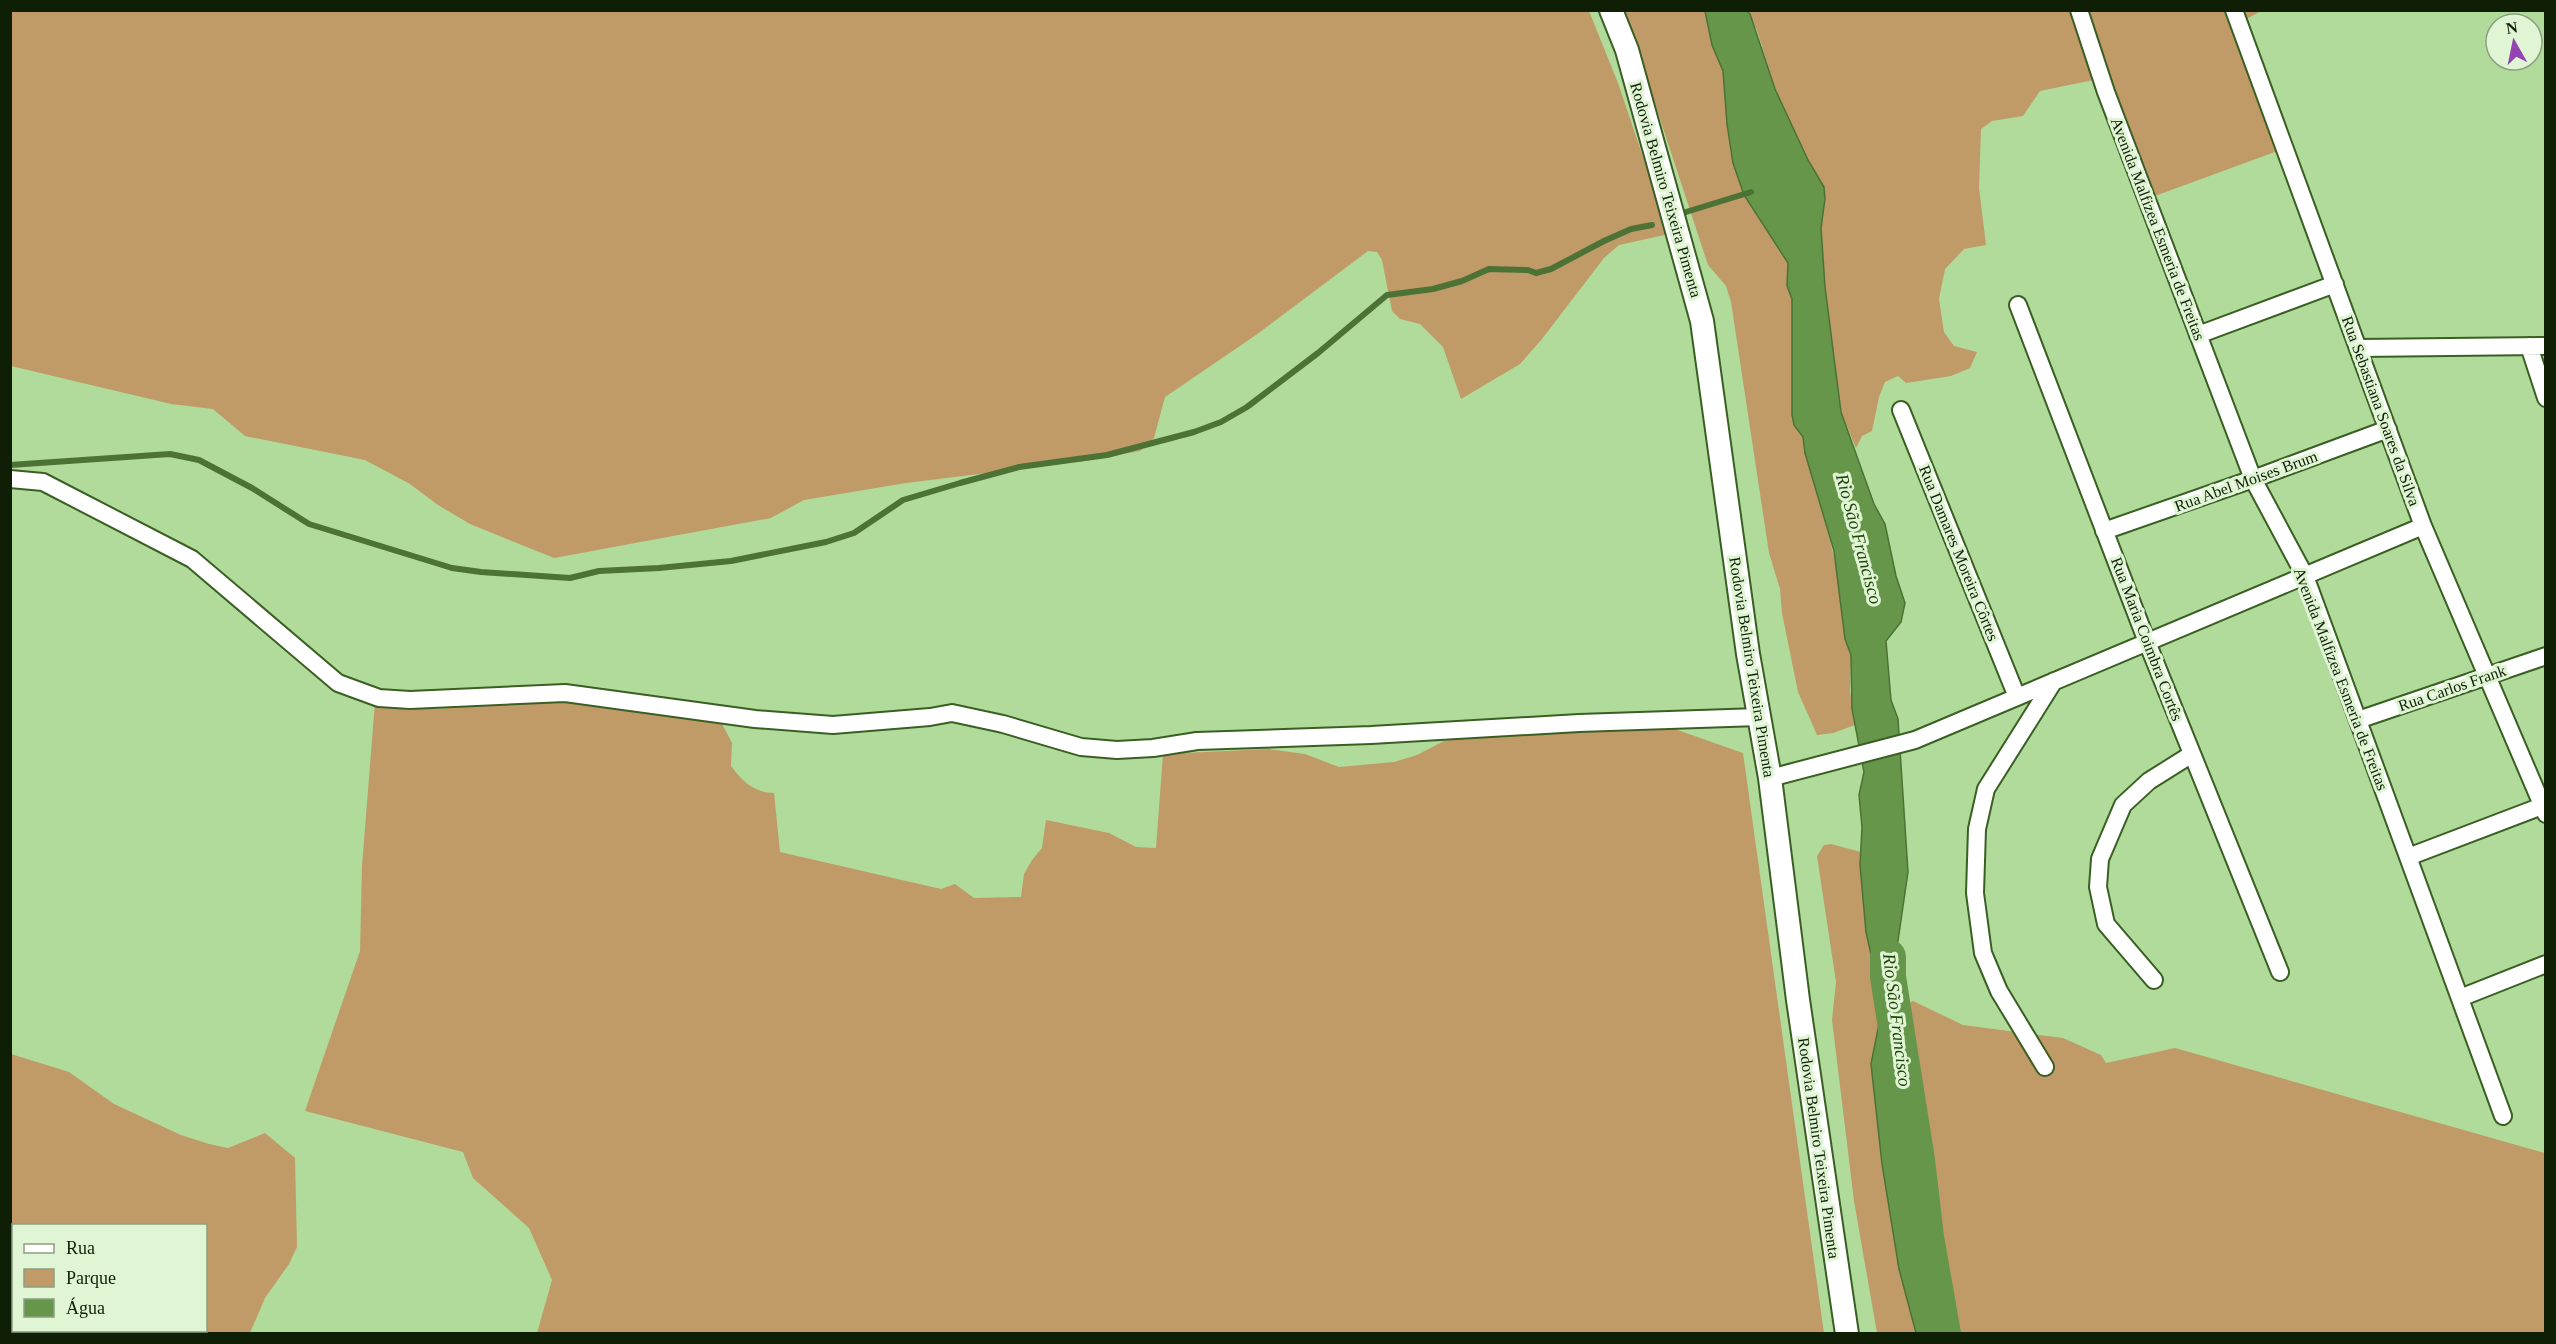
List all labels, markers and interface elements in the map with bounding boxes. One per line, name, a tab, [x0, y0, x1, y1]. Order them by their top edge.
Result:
north arrow	[2484, 12, 2544, 72]
text: N	[2505, 18, 2519, 37]
street label: Rodovia Belmiro Teixeira Pimenta	[1627, 80, 1705, 300]
street label: Avenida Malfizea Esmeria de Freitas	[2108, 115, 2208, 343]
street label: Rua Sebastiana Soares da Silva	[2339, 314, 2423, 508]
street label: Rua Abel Moises Brum	[2172, 447, 2320, 515]
street label: Rua Damares Moreira Côrtes	[1916, 463, 2002, 643]
water label: Rio São Francisco	[1832, 471, 1886, 606]
street label: Rua Maria Coimbra Cortês	[2108, 555, 2186, 723]
street label: Rodovia Belmiro Teixeira Pimenta	[1726, 556, 1778, 778]
street label: Avenida Malfizea Esmeria de Freitas	[2291, 565, 2391, 793]
street label: Rua Carlos Frank	[2396, 662, 2508, 714]
water label: Rio São Francisco	[1879, 951, 1915, 1088]
street label: Rodovia Belmiro Teixeira Pimenta	[1795, 1036, 1843, 1260]
legend	[12, 1224, 207, 1332]
text: Rua	[66, 1238, 95, 1258]
text: Parque	[66, 1268, 116, 1288]
text: Água	[66, 1297, 105, 1318]

